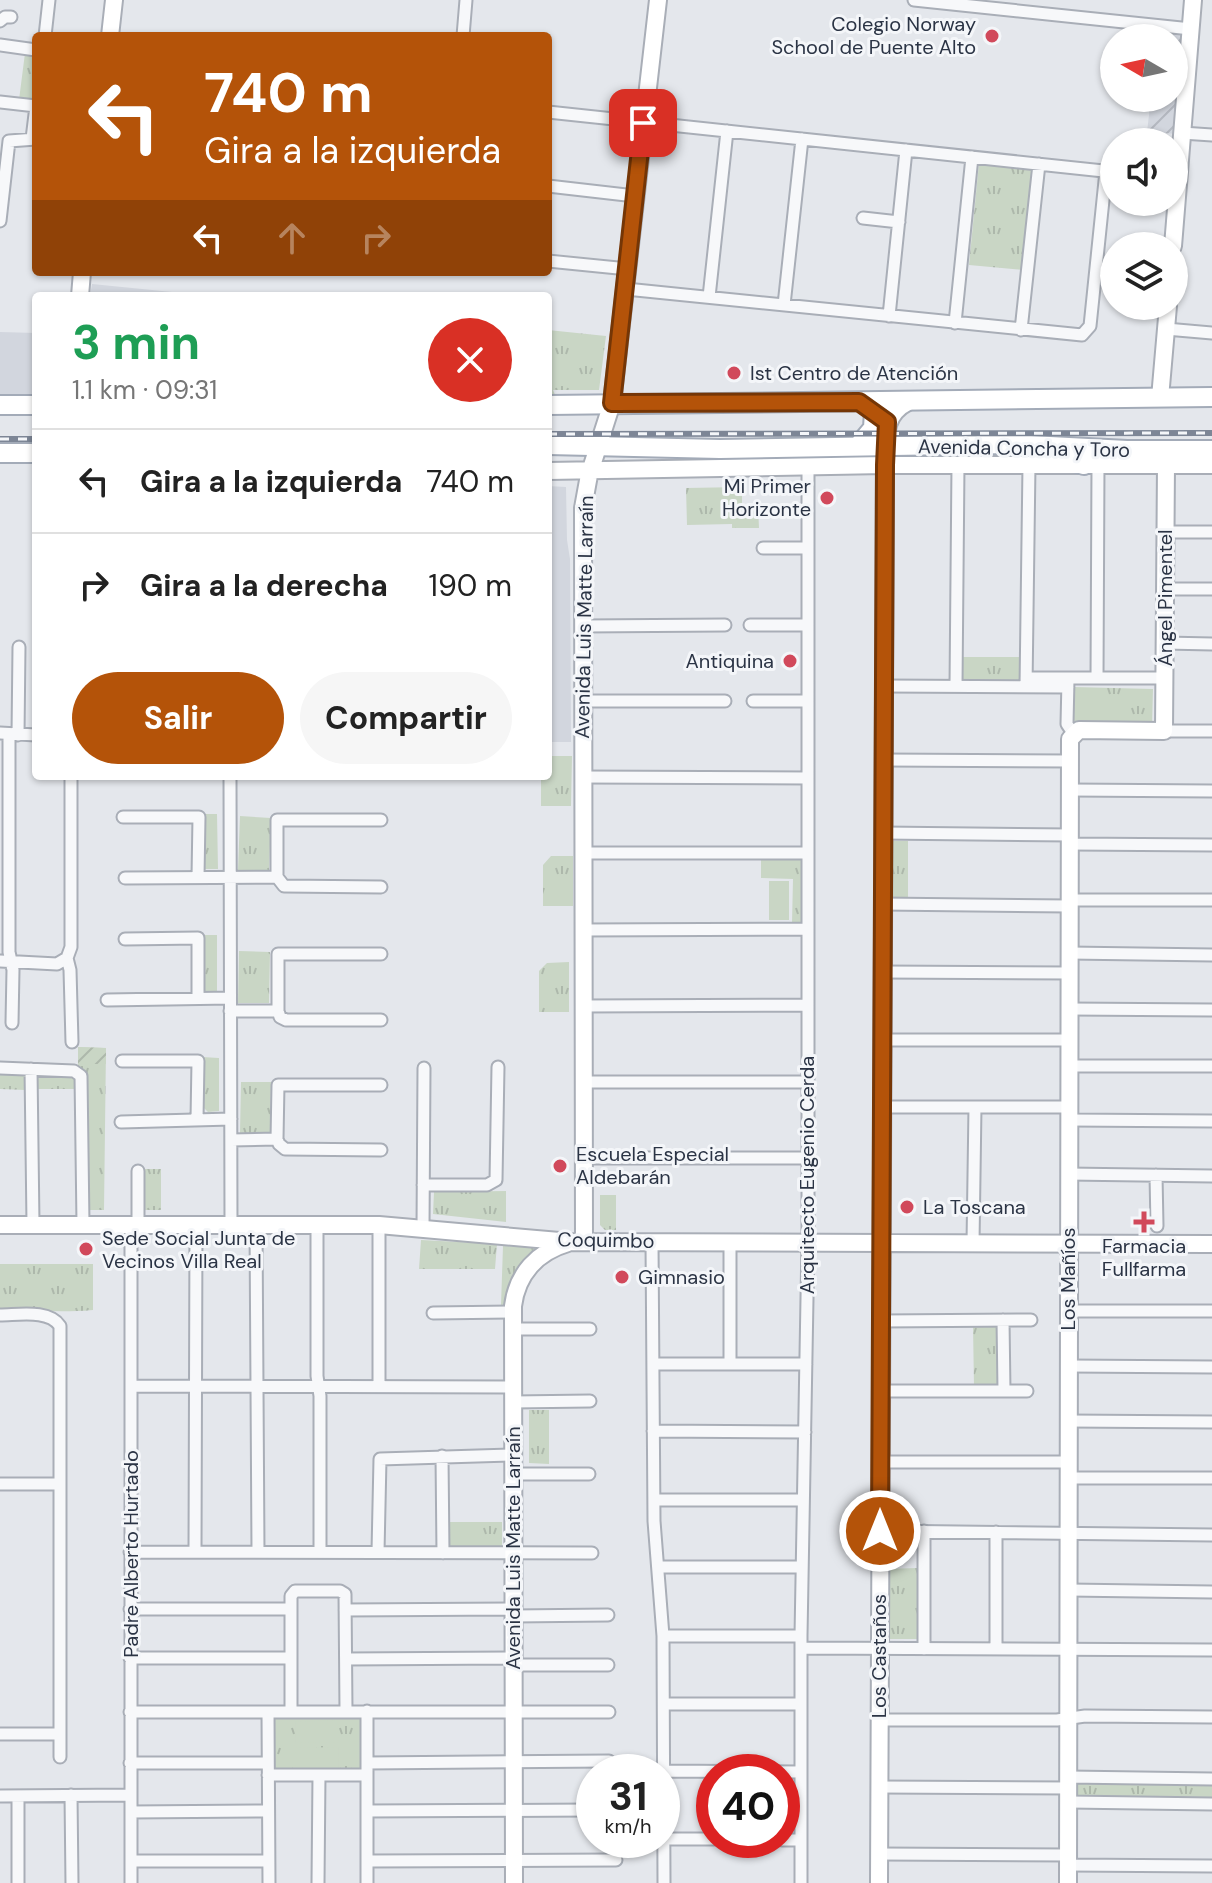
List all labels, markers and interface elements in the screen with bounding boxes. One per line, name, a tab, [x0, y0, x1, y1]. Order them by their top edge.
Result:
place label: Colegio Norway School de Puente Alto	[771, 11, 976, 60]
north arrow	[1100, 24, 1188, 112]
map controls	[1100, 24, 1188, 320]
marker: Colegio Norway School de Puente Alto	[983, 27, 1001, 45]
text: 740 m	[204, 56, 373, 129]
icon: left	[72, 64, 176, 168]
pin	[609, 89, 677, 157]
icon: arrive	[621, 101, 665, 145]
text: Gira a la izquierda	[204, 127, 501, 174]
button: sound	[1100, 128, 1188, 216]
icon: left	[186, 216, 230, 260]
icon: ahead	[270, 216, 314, 260]
icon: right	[354, 216, 398, 260]
button: layers	[1100, 232, 1188, 320]
text: 3 min	[72, 311, 200, 374]
button: close	[428, 318, 512, 402]
place label: Ist Centro de Atención	[750, 360, 958, 386]
marker: Ist Centro de Atención	[725, 364, 743, 382]
text: 1.1 km · 09:31	[72, 373, 217, 407]
street label: Avenida Concha y Toro	[918, 433, 1130, 463]
icon: left	[72, 459, 116, 503]
text: Gira a la izquierda	[140, 462, 402, 501]
text: 740 m	[426, 462, 514, 501]
place label: Mi Primer Horizonte	[722, 473, 811, 522]
marker: Mi Primer Horizonte	[818, 489, 836, 507]
street label: Avenida Luis Matte Larraín	[569, 495, 599, 739]
street label: Ángel Pimentel	[1152, 529, 1178, 667]
icon: right	[72, 563, 116, 607]
text: Gira a la derecha	[140, 566, 388, 605]
text: 190 m	[429, 566, 512, 605]
place label: Antiquina	[685, 648, 774, 674]
marker: Antiquina	[781, 652, 799, 670]
button: Salir	[72, 672, 284, 764]
button: Compartir	[300, 672, 512, 764]
street label: Arquitecto Eugenio Cerda	[794, 1056, 820, 1294]
place label: Escuela Especial Aldebarán	[576, 1141, 729, 1190]
marker: Escuela Especial Aldebarán	[551, 1157, 569, 1175]
place label: La Toscana	[923, 1194, 1026, 1220]
marker: La Toscana	[898, 1198, 916, 1216]
marker: Farmacia Fullfarma	[1135, 1213, 1153, 1231]
place label: Sede Social Junta de Vecinos Villa Real	[102, 1225, 295, 1274]
street label: Coquimbo	[557, 1226, 655, 1254]
street label: Los Mañíos	[1055, 1228, 1081, 1330]
place label: Farmacia Fullfarma	[1102, 1233, 1186, 1282]
marker: Sede Social Junta de Vecinos Villa Real	[77, 1240, 95, 1258]
place label: Gimnasio	[638, 1264, 725, 1290]
marker: Gimnasio	[613, 1268, 631, 1286]
street label: Avenida Luis Matte Larraín	[500, 1426, 526, 1670]
street label: Padre Alberto Hurtado	[118, 1450, 144, 1658]
position arrow	[838, 1489, 922, 1573]
street label: Los Castaños	[866, 1594, 892, 1718]
speed limit sign: 40	[696, 1754, 800, 1858]
text: 31	[609, 1770, 647, 1822]
text: km/h	[604, 1813, 652, 1839]

